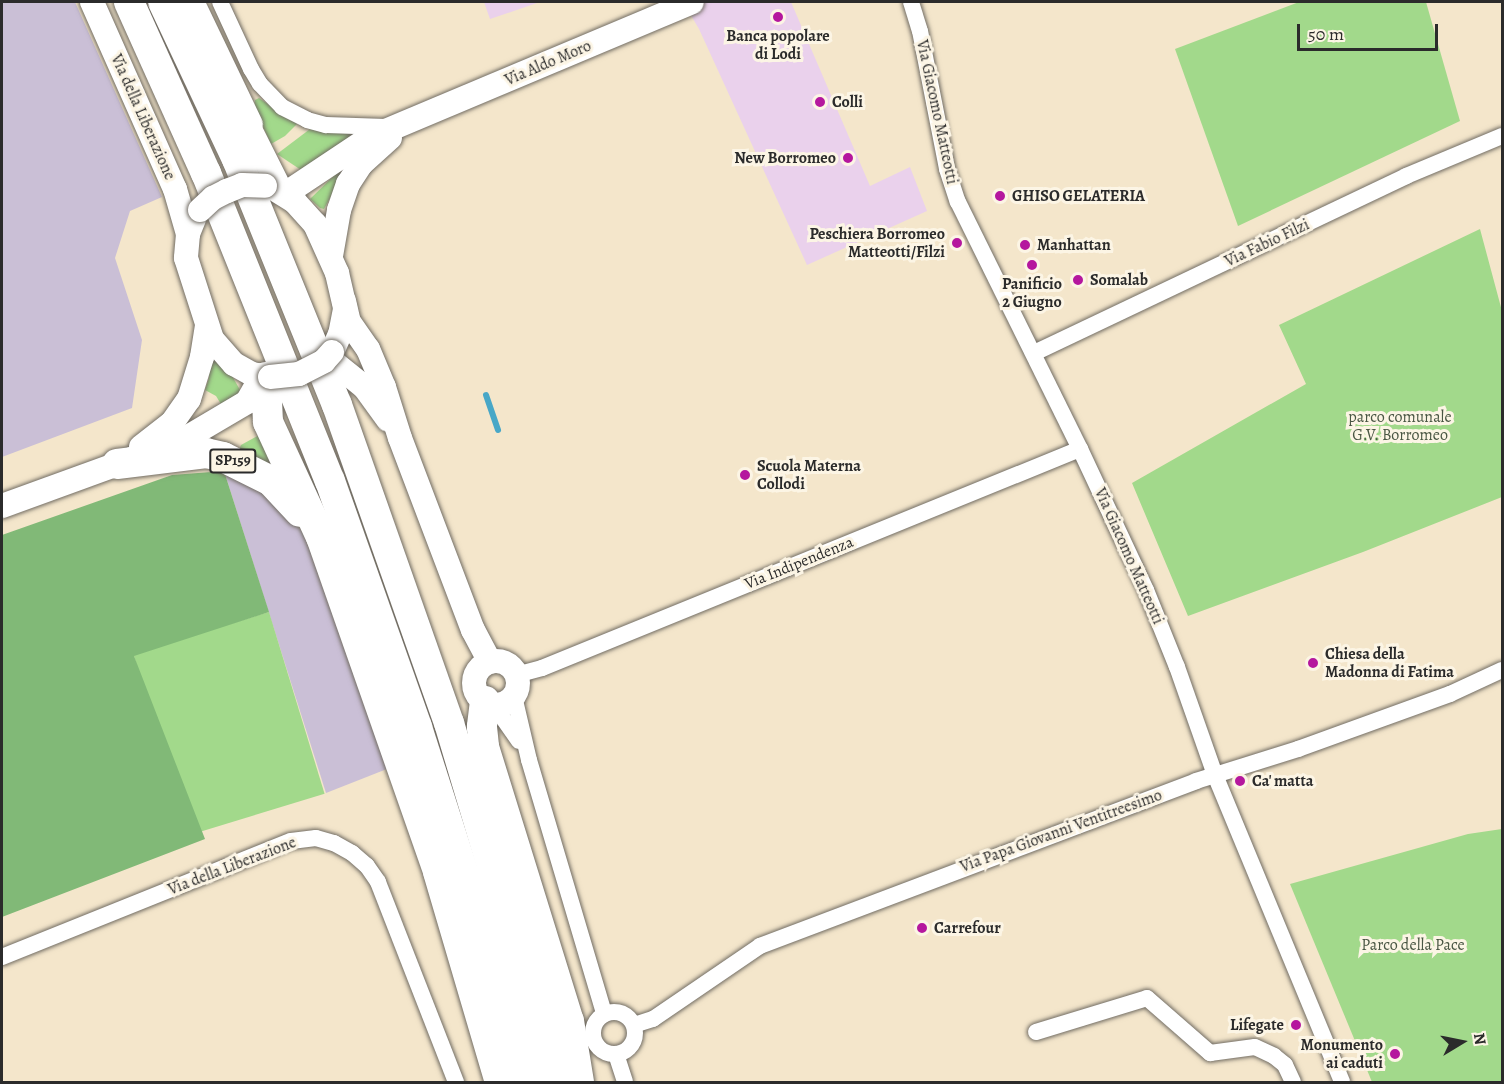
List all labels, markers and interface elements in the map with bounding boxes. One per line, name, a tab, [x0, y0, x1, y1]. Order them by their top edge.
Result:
marker: Banca popolare di Lodi	[771, 10, 785, 24]
scale bar	[1300, 12, 1441, 50]
text: 50 m	[1308, 22, 1344, 46]
place label: Banca popolare di Lodi	[726, 26, 830, 64]
street label: Via Aldo Moro	[502, 36, 594, 90]
street label: Via Giacomo Matteotti	[912, 38, 962, 186]
street label: Via della Liberazione	[107, 51, 179, 183]
place label: Colli	[832, 92, 863, 112]
marker: Colli	[813, 95, 827, 109]
place label: New Borromeo	[734, 148, 836, 168]
marker: New Borromeo	[841, 151, 855, 165]
place label: GHISO GELATERIA	[1012, 186, 1145, 206]
marker: GHISO GELATERIA	[993, 189, 1007, 203]
street label: Via Fabio Filzi	[1222, 215, 1312, 271]
place label: Peschiera Borromeo Matteotti/Filzi	[809, 224, 945, 262]
place label: Manhattan	[1037, 235, 1111, 255]
marker: Peschiera Borromeo Matteotti/Filzi	[950, 236, 964, 250]
marker: Manhattan	[1018, 238, 1032, 252]
marker: Panificio 2 Giugno	[1025, 258, 1039, 272]
place label: Somalab	[1090, 270, 1148, 290]
marker: Somalab	[1071, 273, 1085, 287]
place label: Panificio 2 Giugno	[1002, 274, 1062, 312]
park label: parco comunale G.V. Borromeo	[1348, 407, 1452, 445]
road number: SP159	[209, 449, 257, 473]
place label: Scuola Materna Collodi	[757, 456, 861, 494]
marker: Scuola Materna Collodi	[738, 468, 752, 482]
street label: Via Giacomo Matteotti	[1090, 485, 1168, 627]
street label: Via Indipendenza	[742, 532, 856, 594]
place label: Chiesa della Madonna di Fatima	[1325, 644, 1454, 682]
marker: Chiesa della Madonna di Fatima	[1306, 656, 1320, 670]
place label: Ca' matta	[1252, 771, 1314, 791]
marker: Ca' matta	[1233, 774, 1247, 788]
street label: Via Papa Giovanni Ventitreesimo	[957, 785, 1165, 877]
street label: Via della Liberazione	[165, 833, 299, 899]
place label: Carrefour	[934, 918, 1001, 938]
marker: Carrefour	[915, 921, 929, 935]
park label: Parco della Pace	[1361, 935, 1465, 955]
north arrow	[1432, 1012, 1492, 1072]
place label: Lifegate	[1230, 1015, 1284, 1035]
marker: Lifegate	[1289, 1018, 1303, 1032]
text: N	[1468, 1031, 1492, 1047]
place label: Monumento ai caduti	[1300, 1035, 1383, 1073]
marker: Monumento ai caduti	[1388, 1047, 1402, 1061]

